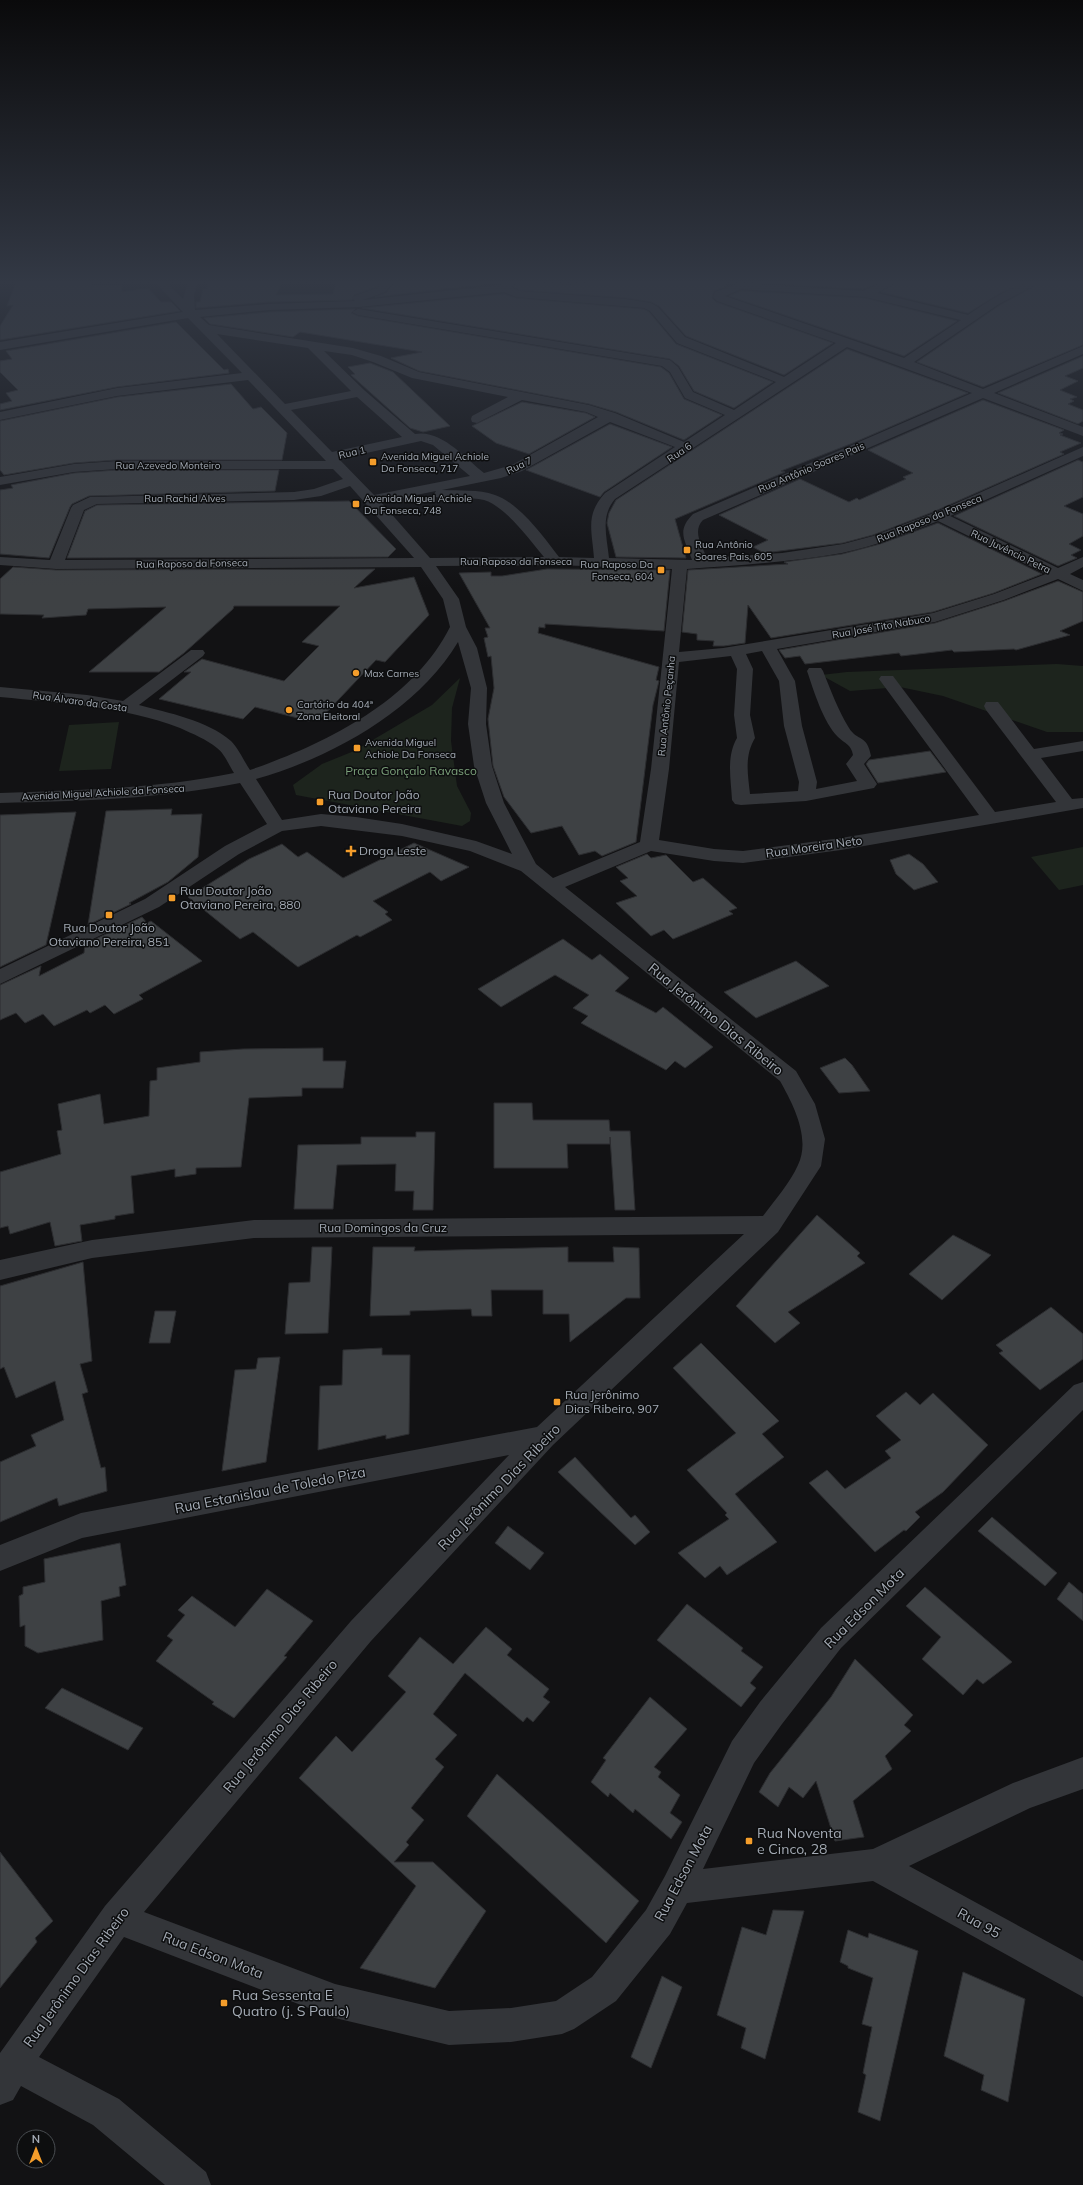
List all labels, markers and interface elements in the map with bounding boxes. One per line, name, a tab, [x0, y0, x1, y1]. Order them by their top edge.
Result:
street label: Rua 6	[664, 439, 694, 465]
street label: Rua Antônio Soares Pais	[756, 439, 866, 496]
street label: Rua 1	[337, 443, 367, 462]
place label: Avenida Miguel Achiole Da Fonseca, 717	[381, 450, 489, 475]
street label: Rua 7	[504, 454, 534, 477]
marker: Avenida Miguel Achiole Da Fonseca, 717	[368, 457, 378, 467]
street label: Rua Azevedo Monteiro	[116, 459, 221, 472]
street label: Rua Raposo da Fonseca	[875, 491, 984, 545]
street label: Rua Rachid Alves	[144, 492, 226, 505]
place label: Avenida Miguel Achiole Da Fonseca, 748	[364, 492, 472, 517]
marker: Avenida Miguel Achiole Da Fonseca, 748	[351, 499, 361, 509]
street label: Rua Juvêncio Petra	[969, 526, 1053, 576]
place label: Rua Antônio Soares Pais, 605	[695, 538, 772, 563]
marker: Rua Antônio Soares Pais, 605	[682, 545, 692, 555]
street label: Rua Raposo da Fonseca	[460, 555, 572, 568]
street label: Rua Raposo da Fonseca	[136, 556, 248, 571]
place label: Rua Raposo Da Fonseca, 604	[580, 558, 653, 583]
marker: Rua Raposo Da Fonseca, 604	[656, 565, 666, 575]
street label: Rua José Tito Nabuco	[831, 611, 931, 642]
street label: Rua Antônio Peçanha	[655, 655, 678, 757]
place label: Max Carnes	[364, 667, 419, 680]
marker: Max Carnes	[351, 668, 361, 678]
street label: Rua Álvaro da Costa	[32, 688, 128, 715]
place label: Cartório da 404ª Zona Eleitoral	[297, 698, 373, 723]
marker: Cartório da 404ª Zona Eleitoral	[284, 705, 294, 715]
place label: Avenida Miguel Achiole Da Fonseca	[365, 736, 456, 761]
marker: Avenida Miguel Achiole Da Fonseca	[352, 743, 362, 753]
park label: Praça Gonçalo Ravasco	[345, 763, 477, 778]
street label: Avenida Miguel Achiole da Fonseca	[21, 782, 185, 803]
place label: Rua Doutor João Otaviano Pereira	[328, 787, 421, 816]
marker: Rua Doutor João Otaviano Pereira	[315, 797, 325, 807]
street label: Rua Moreira Neto	[765, 832, 863, 861]
place label: Droga Leste	[359, 843, 426, 858]
marker: Droga Leste	[346, 846, 356, 856]
place label: Rua Doutor João Otaviano Pereira, 880	[180, 883, 301, 912]
marker: Rua Doutor João Otaviano Pereira, 880	[167, 893, 177, 903]
marker: Rua Doutor João Otaviano Pereira, 851	[104, 910, 114, 920]
place label: Rua Doutor João Otaviano Pereira, 851	[49, 920, 169, 949]
street label: Rua Jerônimo Dias Ribeiro	[645, 959, 787, 1079]
street label: Rua Domingos da Cruz	[319, 1220, 447, 1235]
place label: Rua Jerônimo Dias Ribeiro, 907	[565, 1387, 659, 1416]
marker: Rua Jerônimo Dias Ribeiro, 907	[552, 1397, 562, 1407]
street label: Rua Jerônimo Dias Ribeiro	[434, 1420, 564, 1554]
street label: Rua Estanislau de Toledo Piza	[173, 1463, 367, 1517]
street label: Rua Edson Mota	[820, 1564, 908, 1652]
street label: Rua Jerônimo Dias Ribeiro	[219, 1656, 341, 1796]
street label: Rua Edson Mota	[650, 1822, 716, 1924]
place label: Rua Noventa e Cinco, 28	[757, 1824, 842, 1858]
marker: Rua Noventa e Cinco, 28	[744, 1836, 754, 1846]
street label: Rua Jerônimo Dias Ribeiro	[19, 1903, 133, 2051]
street label: Rua 95	[954, 1904, 1004, 1942]
street label: Rua Edson Mota	[160, 1928, 266, 1982]
place label: Rua Sessenta E Quatro (j. S Paulo)	[232, 1986, 350, 2020]
marker: Rua Sessenta E Quatro (j. S Paulo)	[219, 1998, 229, 2008]
north arrow	[16, 2129, 56, 2169]
text: N	[32, 2132, 40, 2146]

